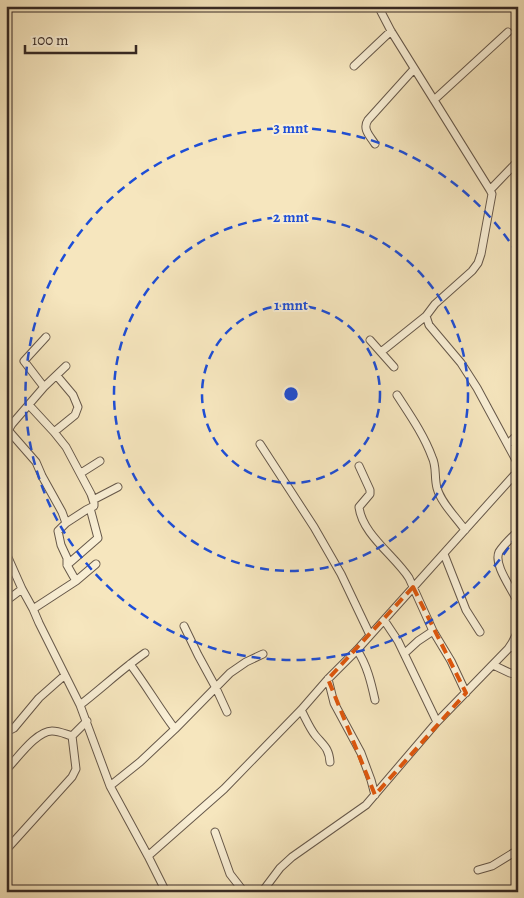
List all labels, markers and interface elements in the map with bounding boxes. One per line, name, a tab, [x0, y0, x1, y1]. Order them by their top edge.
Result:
scale bar	[25, 22, 136, 54]
text: 100 m	[32, 30, 69, 50]
text: 3 mnt	[273, 118, 309, 138]
text: 2 mnt	[273, 207, 309, 227]
text: 1 mnt	[274, 295, 308, 315]
centre of rings	[282, 385, 300, 403]

